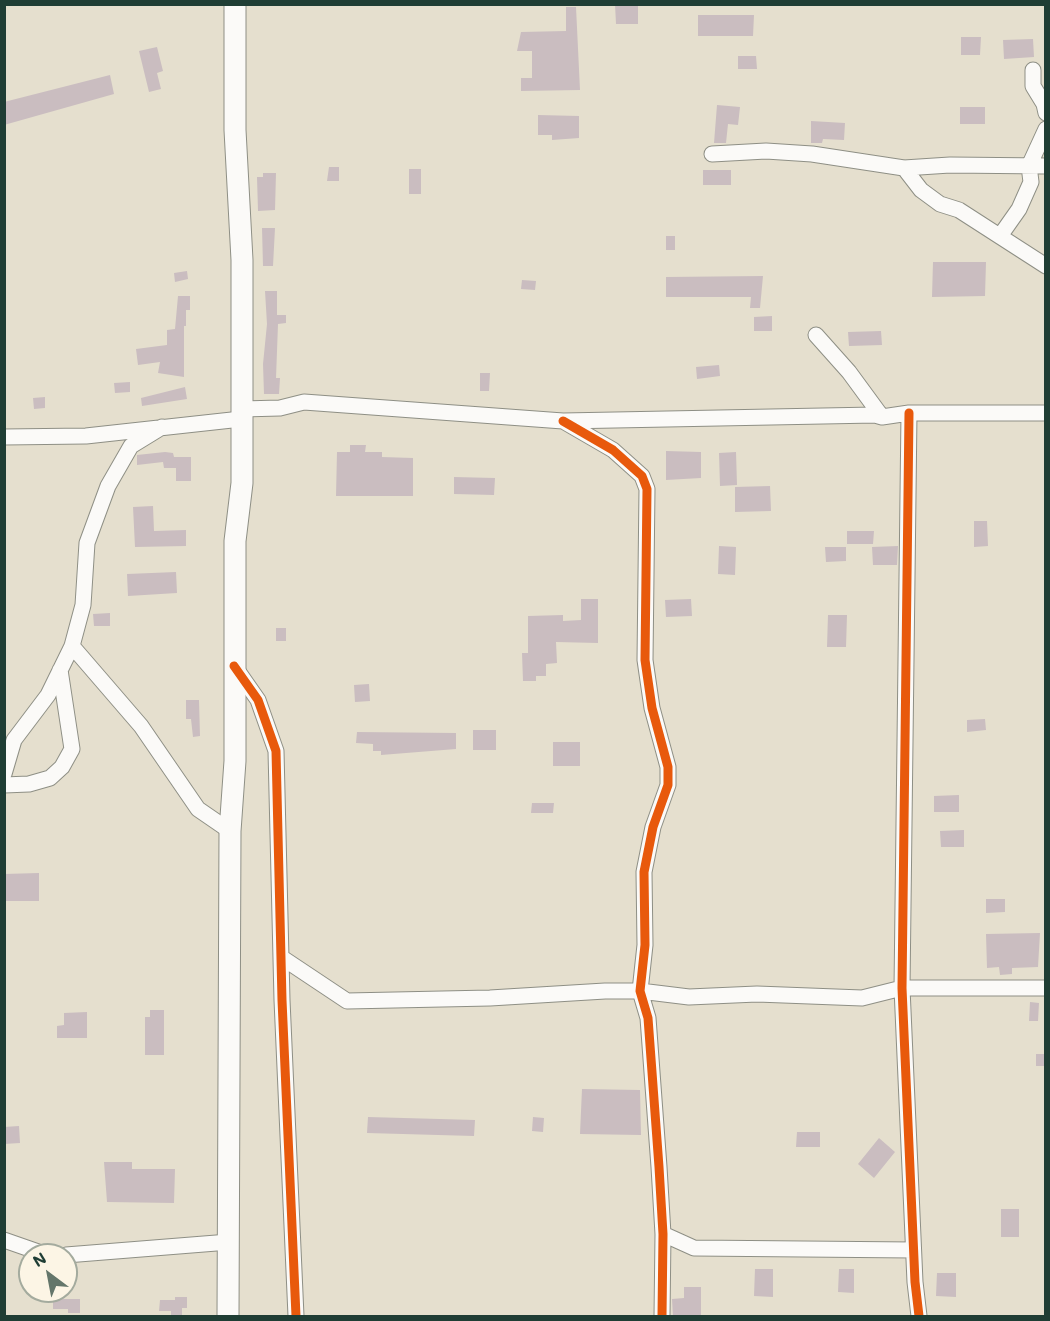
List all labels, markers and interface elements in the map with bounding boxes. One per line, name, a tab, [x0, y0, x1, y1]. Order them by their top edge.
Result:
north arrow	[18, 1243, 78, 1303]
text: N	[29, 1247, 50, 1271]

